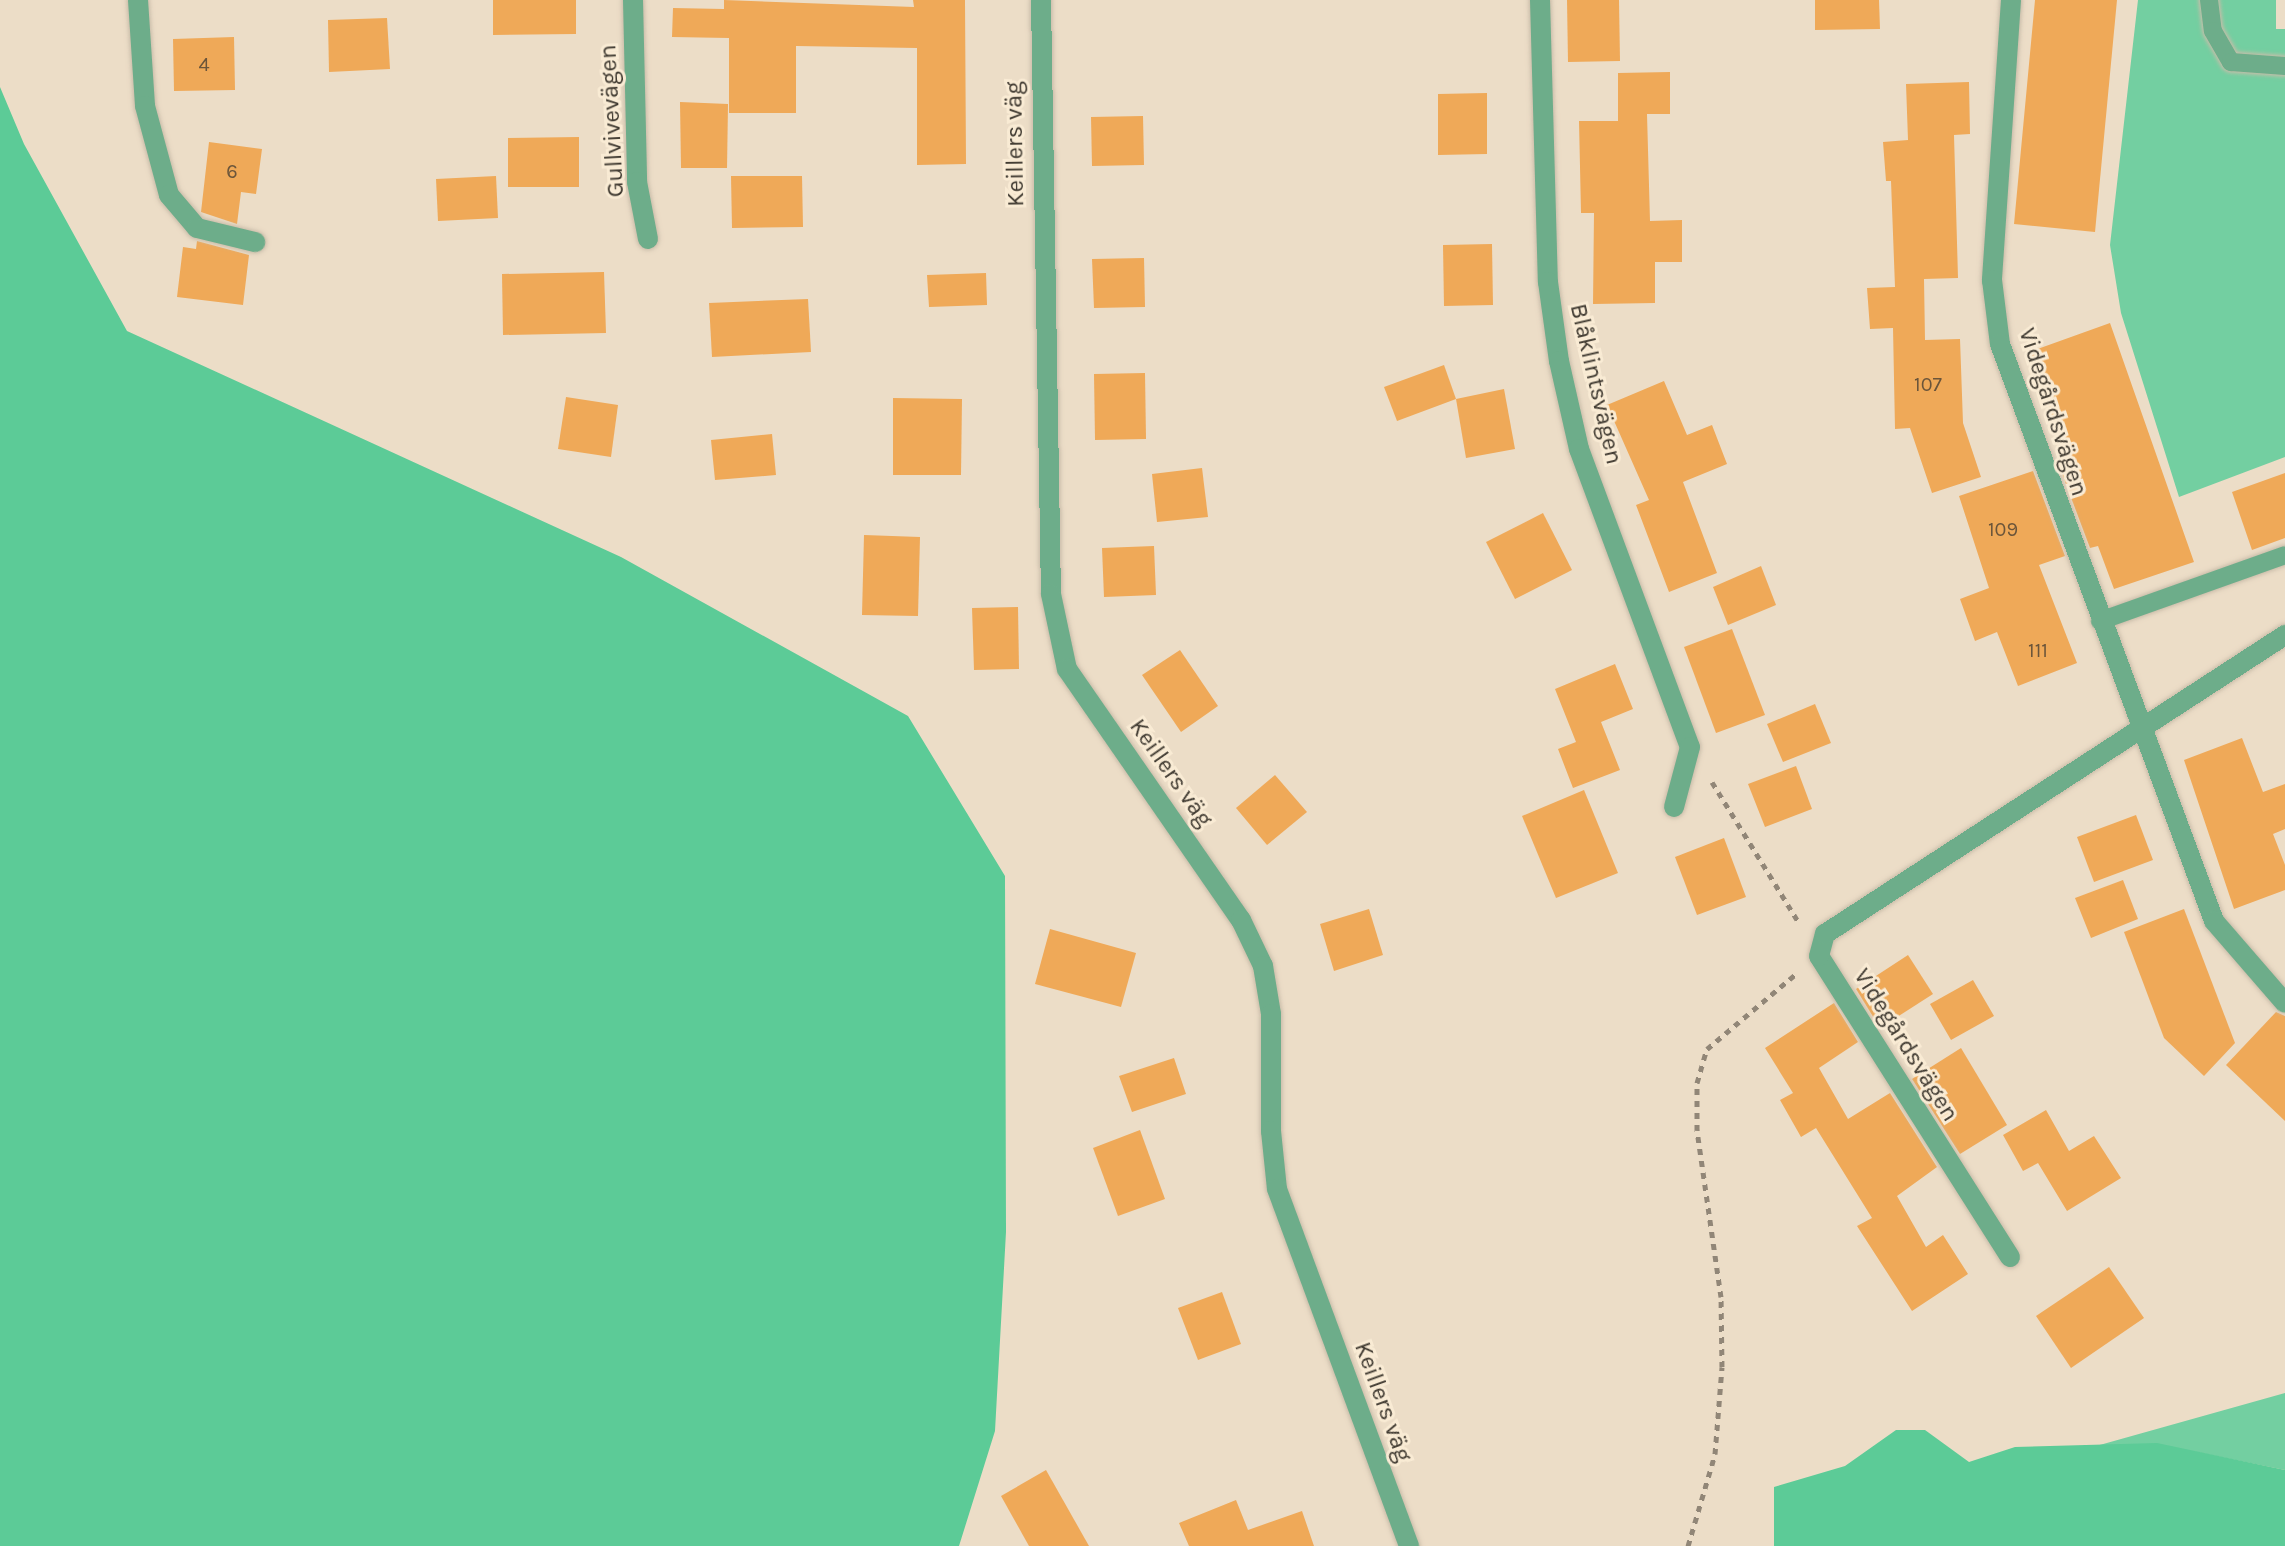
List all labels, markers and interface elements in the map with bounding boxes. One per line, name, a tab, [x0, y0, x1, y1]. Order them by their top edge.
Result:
street label: Gullvivevägen	[594, 44, 630, 198]
house number: 4	[198, 52, 210, 76]
street label: Keillers väg	[1000, 81, 1030, 207]
house number: 6	[226, 159, 238, 183]
street label: Blåklintsvägen	[1564, 301, 1628, 467]
street label: Videgårdsvägen	[2012, 324, 2094, 500]
house number: 107	[1914, 372, 1942, 396]
house number: 109	[1988, 517, 2018, 541]
house number: 111	[2028, 638, 2048, 662]
street label: Keillers väg	[1123, 713, 1219, 833]
street label: Videgårdsvägen	[1847, 963, 1965, 1127]
street label: Keillers väg	[1348, 1338, 1418, 1466]

